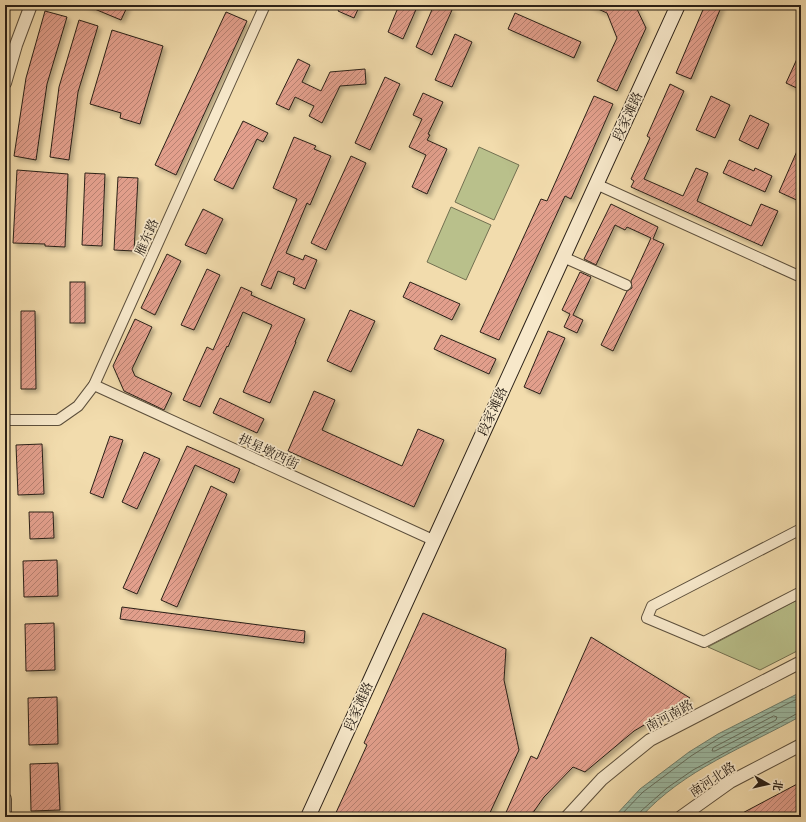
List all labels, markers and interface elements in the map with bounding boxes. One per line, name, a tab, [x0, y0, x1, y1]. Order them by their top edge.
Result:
street label: 段家滩路	[609, 89, 645, 143]
street label: 雁东路	[131, 216, 161, 258]
street label: 段家滩路	[474, 384, 510, 438]
street label: 拱星墩西街	[236, 430, 302, 472]
street label: 段家滩路	[340, 679, 376, 733]
street label: 南河南路	[642, 696, 696, 734]
street label: 南河北路	[686, 758, 738, 800]
north arrow	[748, 764, 788, 804]
text: 北	[770, 779, 786, 792]

